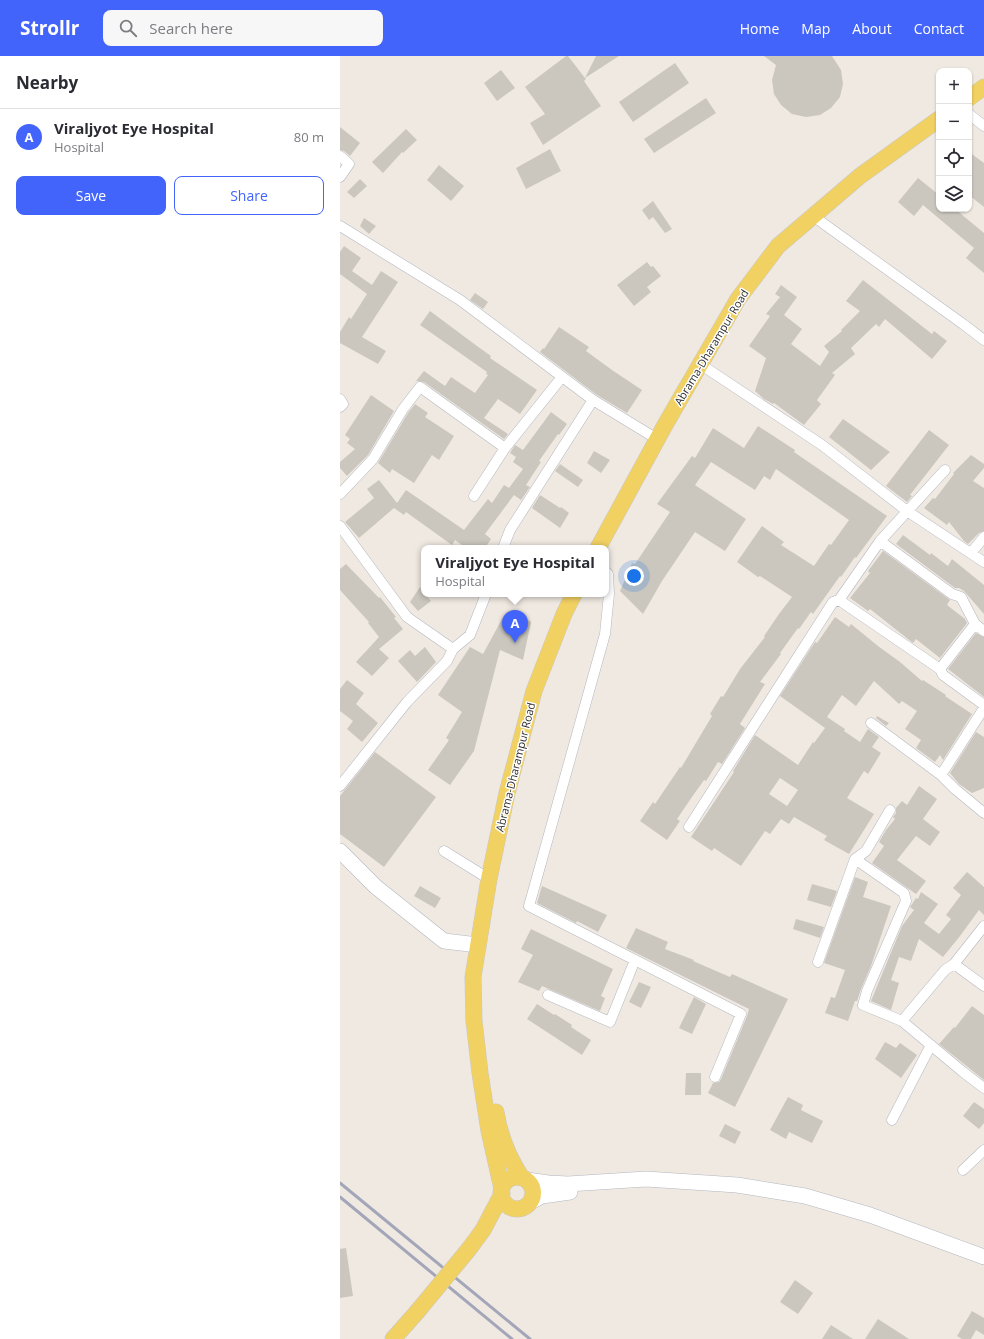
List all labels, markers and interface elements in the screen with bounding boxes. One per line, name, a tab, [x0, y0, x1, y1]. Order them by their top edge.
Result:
search box	[103, 10, 383, 46]
text: Strollr	[20, 15, 79, 41]
icon: search	[117, 17, 139, 39]
text: Search here	[149, 18, 233, 38]
text: Home	[740, 19, 779, 38]
text: Map	[801, 19, 830, 38]
text: About	[852, 19, 892, 38]
text: Contact	[914, 19, 964, 38]
map controls	[936, 68, 972, 212]
button: +	[936, 68, 972, 104]
text: Nearby	[16, 71, 78, 94]
button: −	[936, 104, 972, 140]
text: Viraljyot Eye Hospital	[54, 118, 214, 138]
text: A	[25, 128, 33, 146]
text: 80 m	[294, 128, 324, 146]
text: Hospital	[54, 138, 104, 156]
button: locate	[936, 140, 972, 176]
button: Save	[16, 176, 166, 215]
button: Share	[174, 176, 324, 215]
button: layers	[936, 176, 972, 212]
street label: Abrama-Dharampur Road	[670, 286, 752, 408]
popup	[421, 545, 609, 597]
text: Viraljyot Eye Hospital	[435, 552, 595, 572]
your location	[624, 566, 644, 586]
text: Hospital	[435, 572, 485, 590]
pin: A	[502, 610, 528, 643]
street label: Abrama-Dharampur Road	[492, 701, 538, 833]

